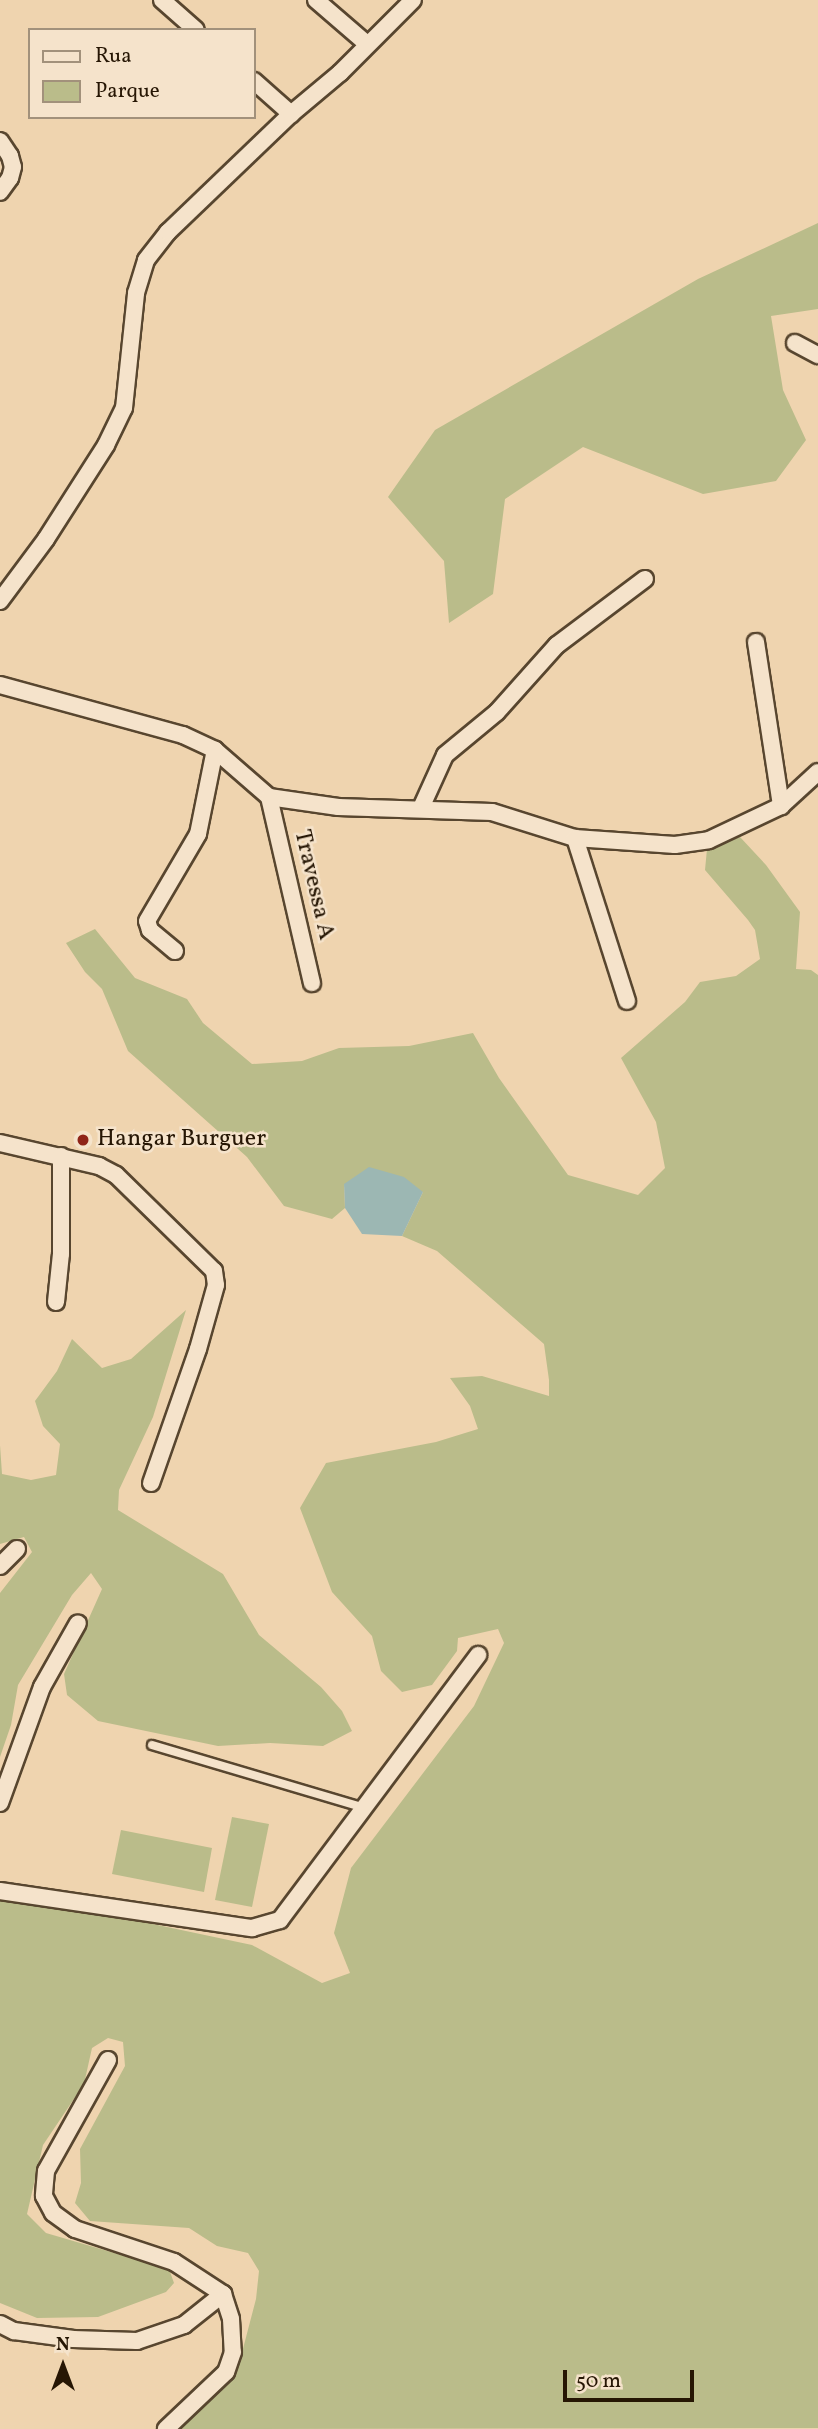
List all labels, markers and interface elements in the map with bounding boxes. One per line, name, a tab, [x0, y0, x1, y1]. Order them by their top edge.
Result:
legend	[28, 28, 256, 119]
text: Rua	[95, 42, 132, 71]
text: Parque	[95, 77, 160, 106]
street label: Travessa A	[286, 827, 340, 943]
place label: Hangar Burguer	[97, 1126, 266, 1154]
marker: Hangar Burguer	[75, 1132, 91, 1148]
north arrow	[28, 2331, 98, 2401]
text: N	[56, 2332, 70, 2358]
scale bar	[566, 2356, 697, 2400]
text: 50 m	[576, 2367, 621, 2396]

